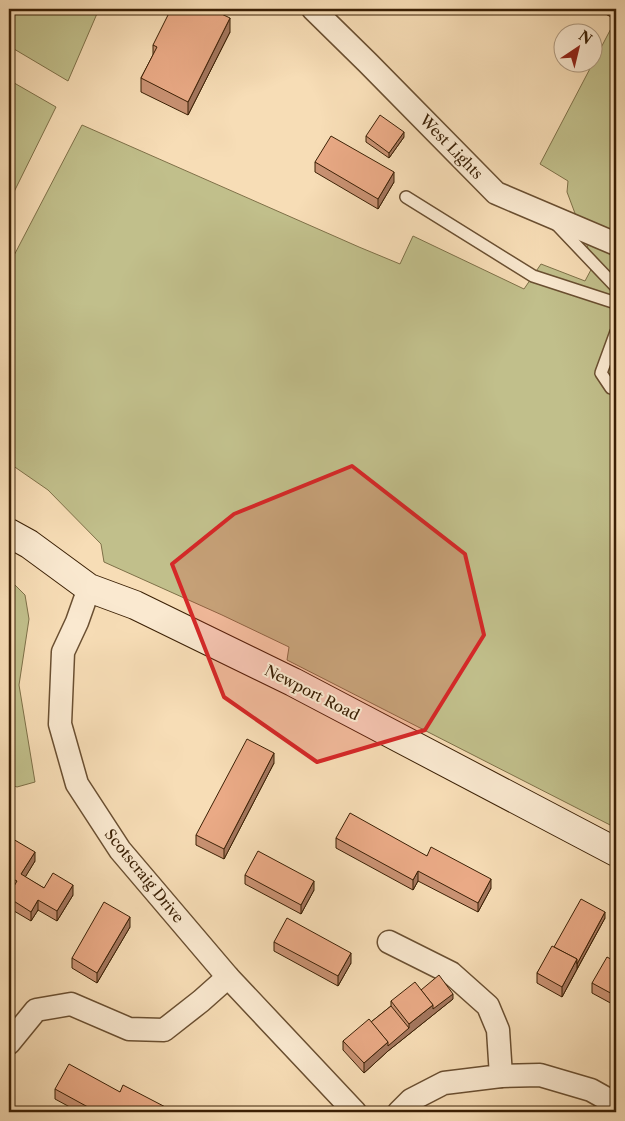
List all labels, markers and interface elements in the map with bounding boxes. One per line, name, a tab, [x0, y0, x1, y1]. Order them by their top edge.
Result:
north arrow	[552, 22, 602, 72]
text: N	[575, 26, 596, 48]
street label: West Lights	[415, 110, 487, 183]
street label: Newport Road	[262, 661, 363, 725]
street label: Scotscraig Drive	[101, 825, 188, 927]

